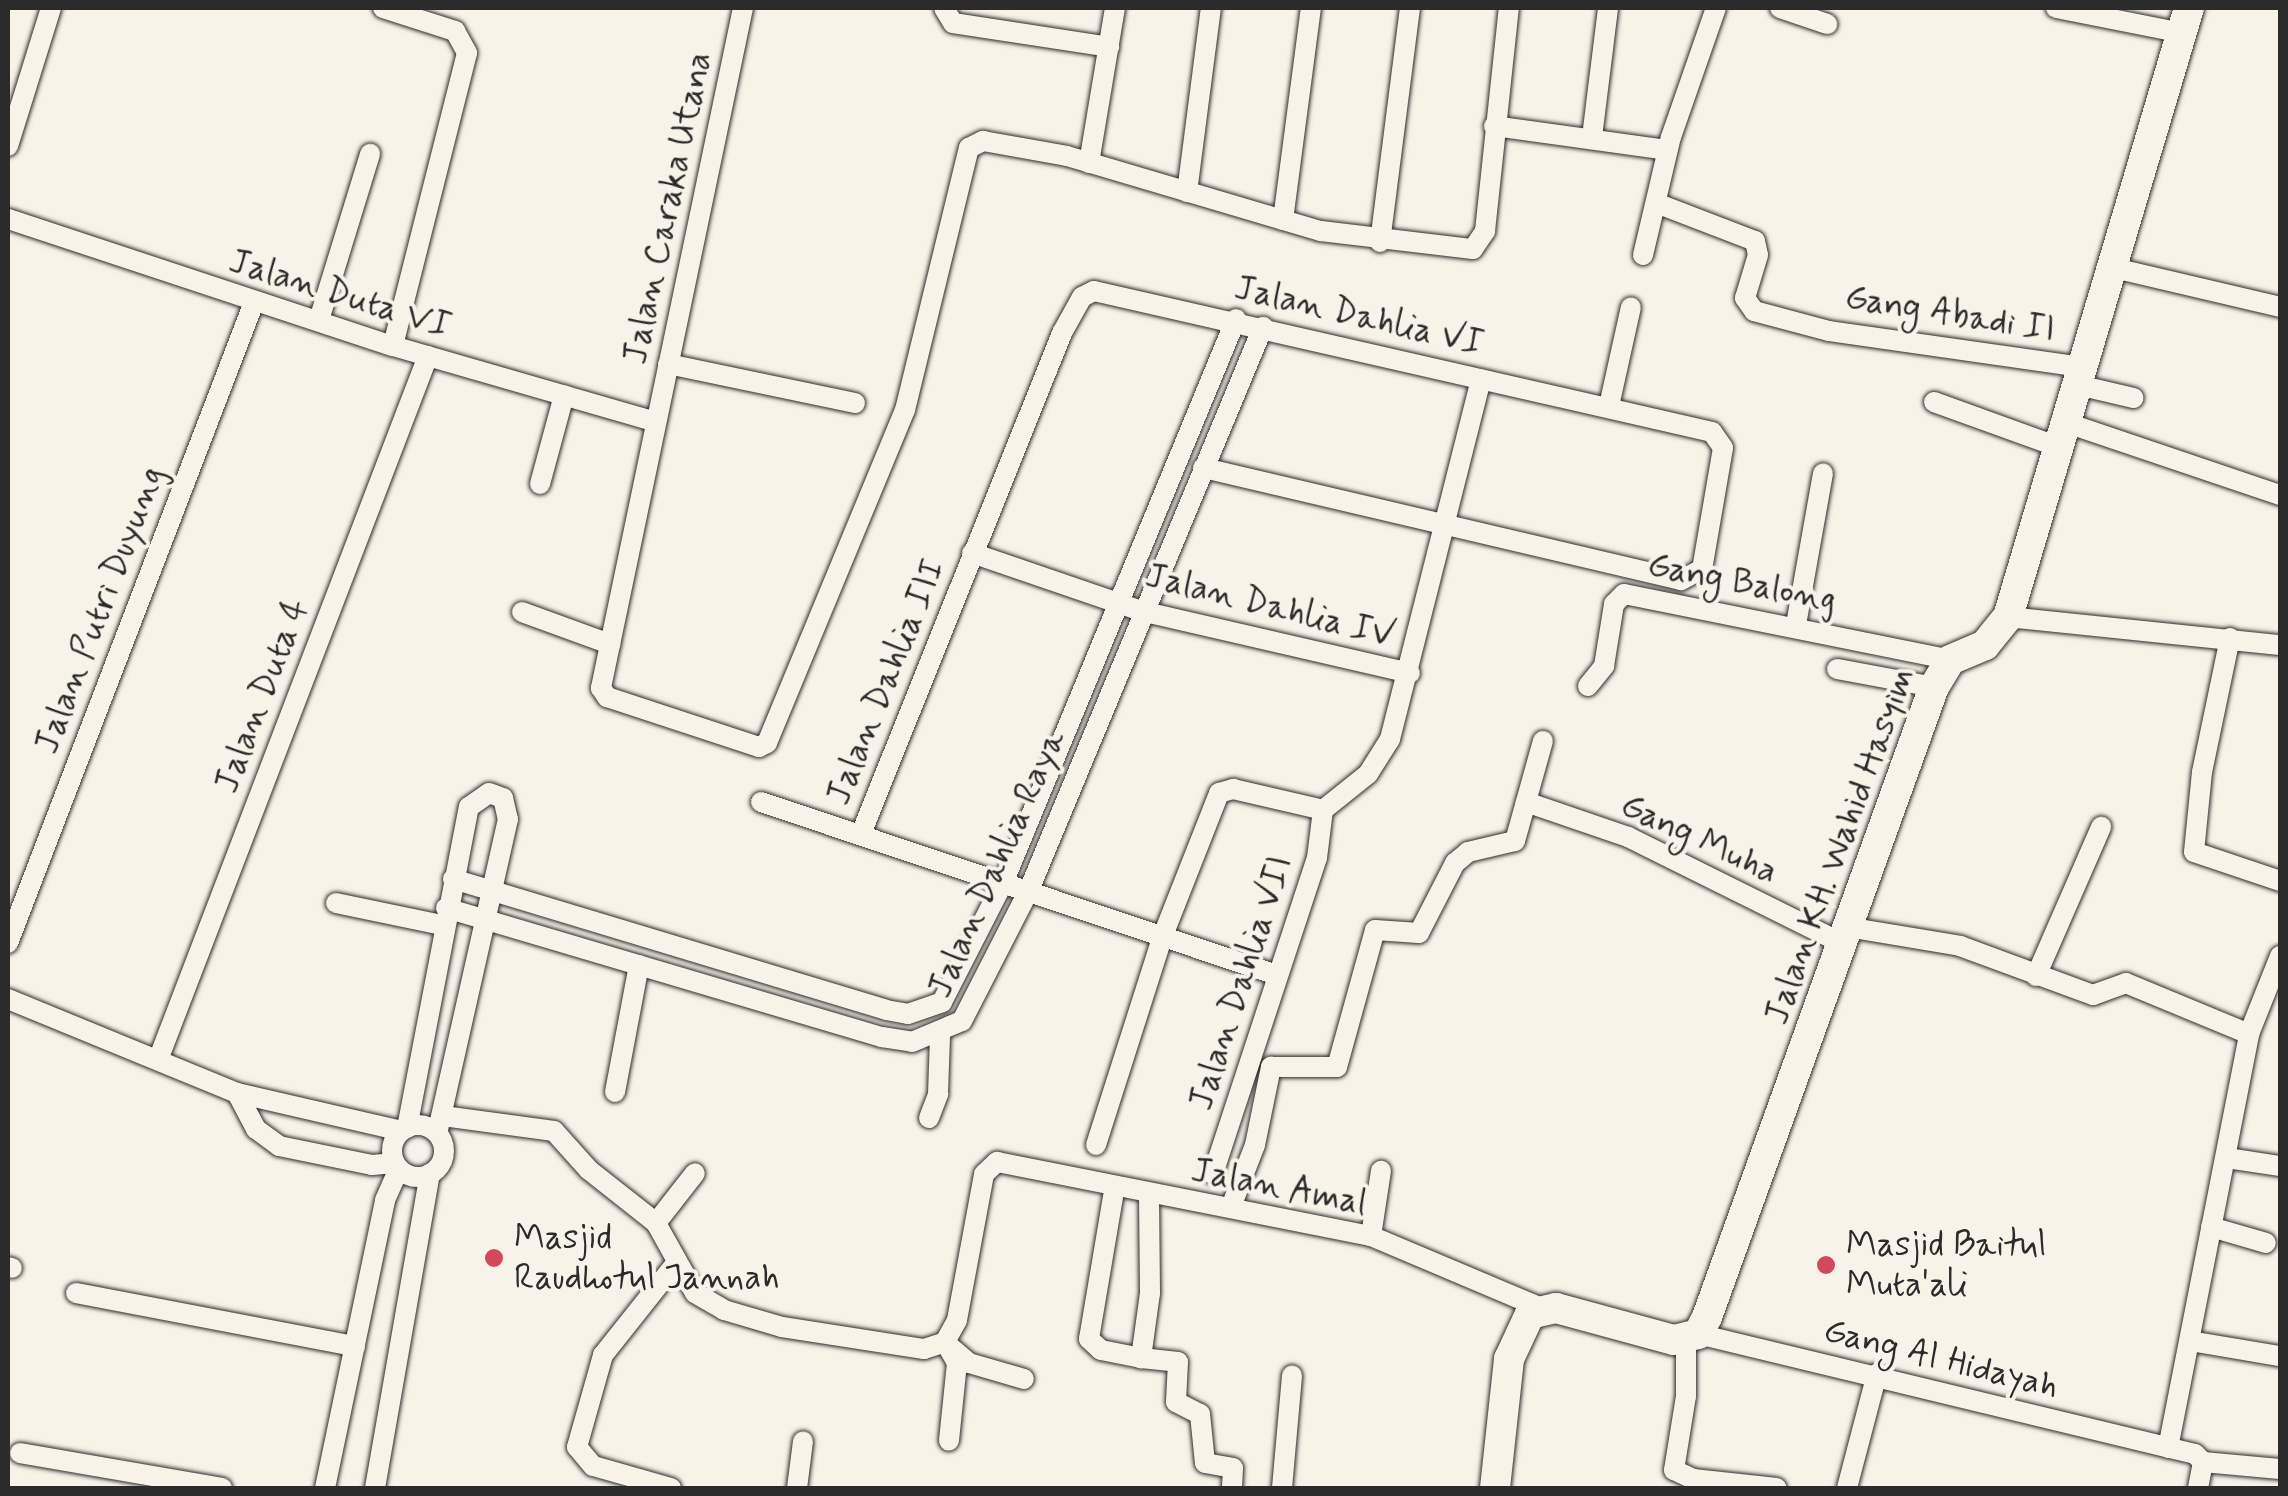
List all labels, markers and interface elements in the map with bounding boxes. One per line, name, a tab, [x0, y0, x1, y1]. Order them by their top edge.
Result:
street label: Jalan Caraka Utana	[614, 47, 722, 369]
street label: Jalan Duta VI	[229, 242, 451, 346]
street label: Jalan Dahlia VI	[1233, 267, 1485, 365]
street label: Gang Abadi II	[1840, 276, 2060, 352]
street label: Jalan Putri Duyung	[27, 464, 173, 756]
street label: Gang Balong	[1644, 544, 1840, 622]
street label: Jalan Dahlia III	[818, 554, 954, 810]
street label: Jalan Dahlia IV	[1144, 555, 1396, 657]
street label: Jalan Duta 4	[207, 595, 317, 797]
street label: Jalan KH. Wahid Hasyim	[1756, 663, 1924, 1029]
street label: Jalan Dahlia Raya	[920, 727, 1074, 1001]
street label: Gang Muha	[1614, 784, 1784, 894]
street label: Jalan Dahlia VII	[1179, 848, 1303, 1118]
street label: Jalan Amal	[1188, 1149, 1370, 1225]
place label: Masjid Raudhotul Jannah	[514, 1217, 783, 1299]
place label: Masjid Baitul Muta'ali	[1846, 1224, 2045, 1306]
marker: Masjid Raudhotul Jannah	[483, 1247, 505, 1269]
marker: Masjid Baitul Muta'ali	[1815, 1254, 1837, 1276]
street label: Gang Al Hidayah	[1816, 1309, 2066, 1409]

